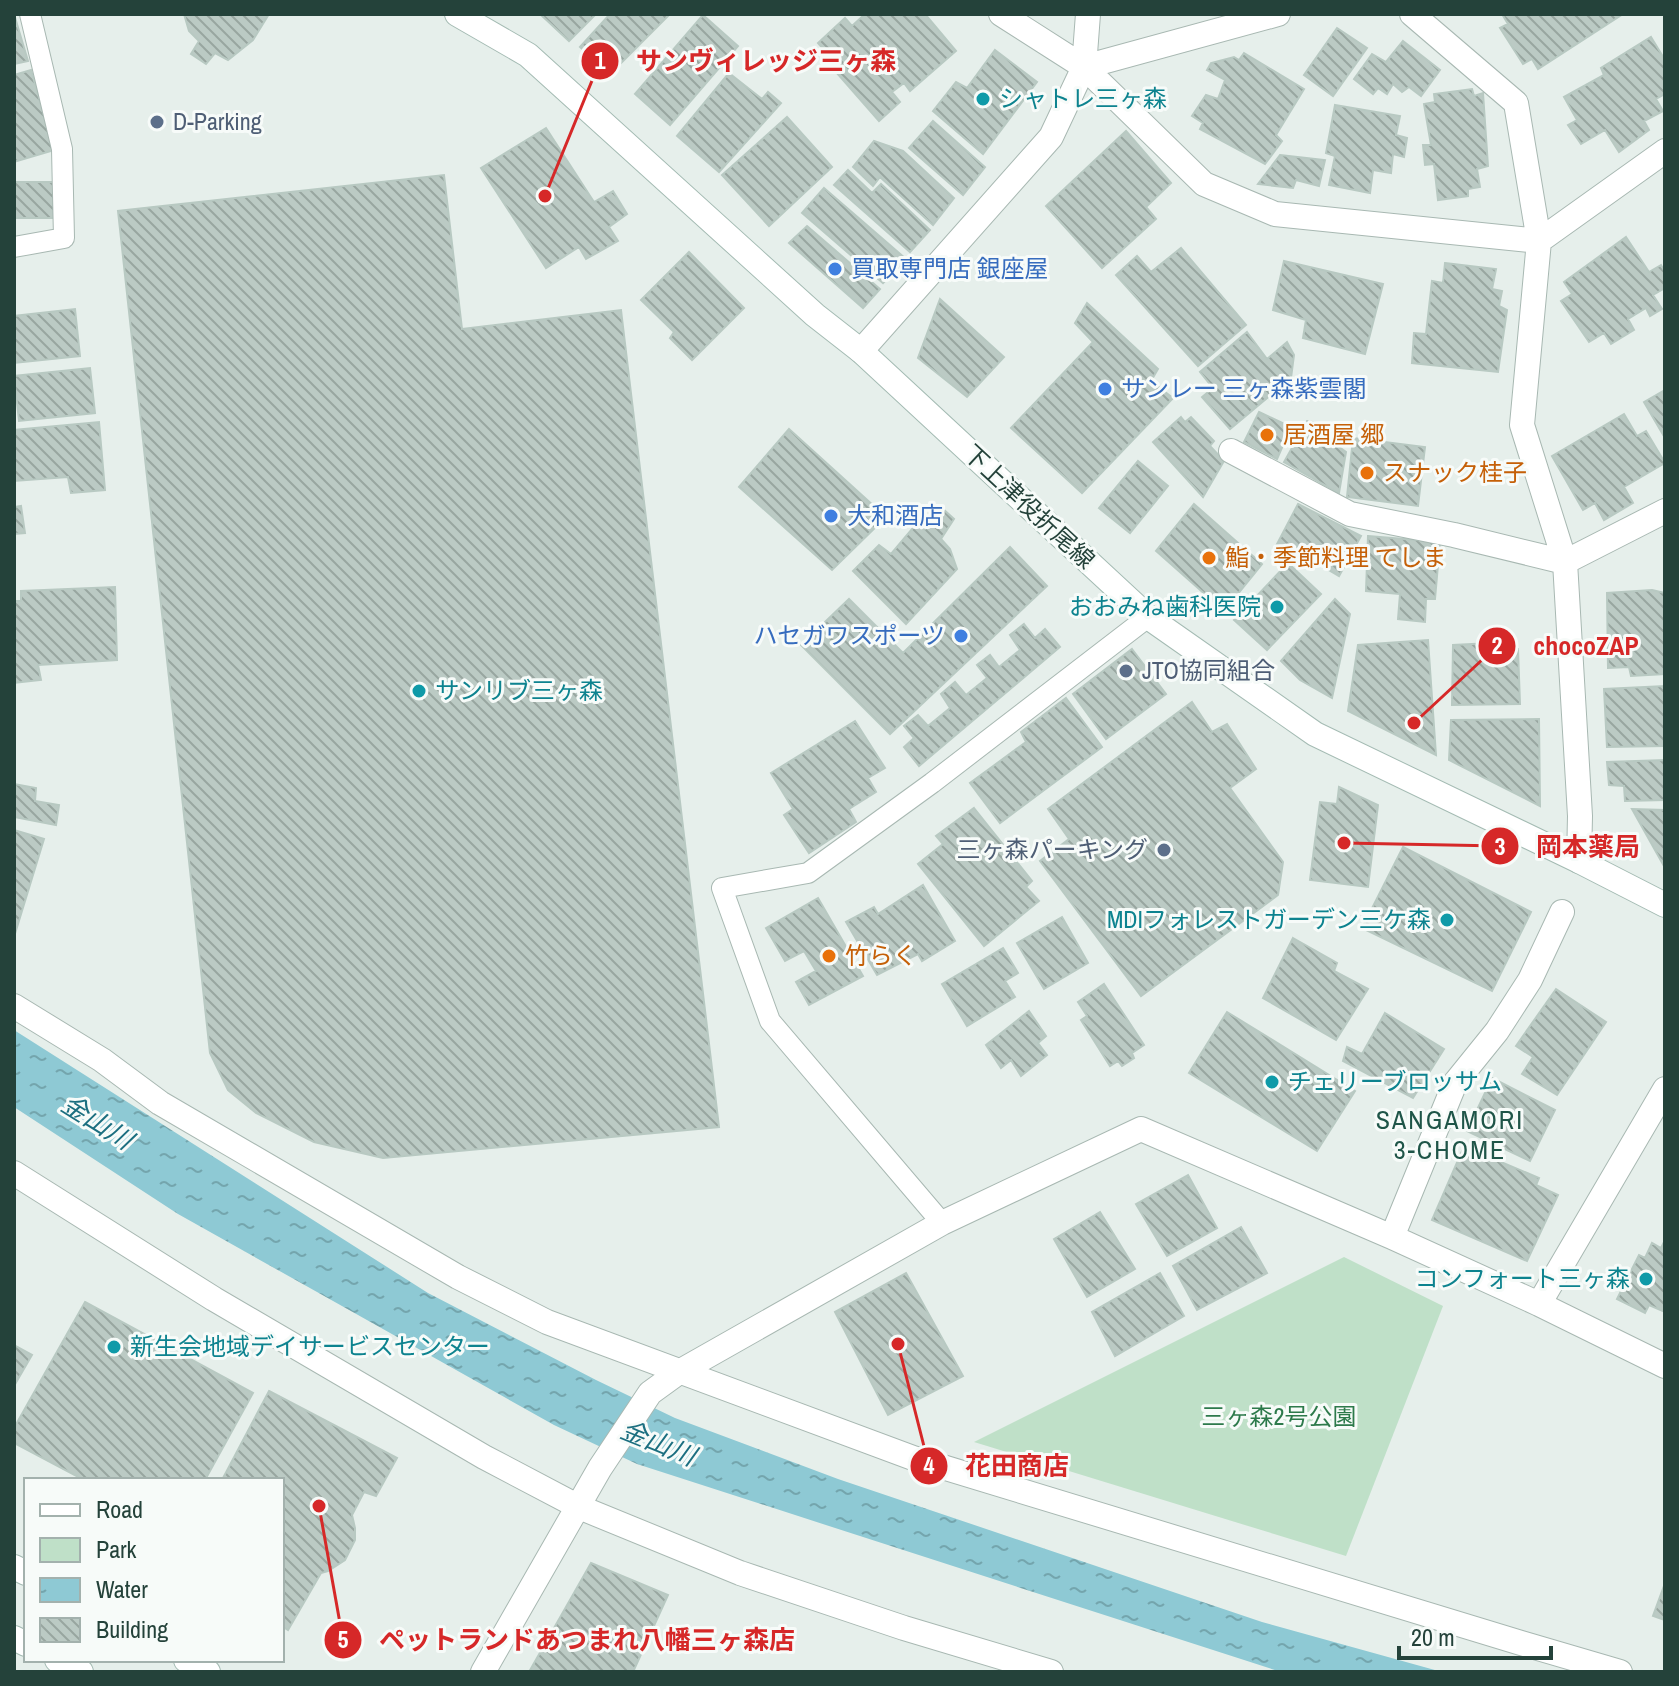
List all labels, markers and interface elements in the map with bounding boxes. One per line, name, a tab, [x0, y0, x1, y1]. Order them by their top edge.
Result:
callout: サンヴィレッジ三ヶ森	[580, 36, 912, 86]
text: サンヴィレッジ三ヶ森	[636, 43, 896, 78]
text: 1	[595, 44, 606, 76]
place label: シャトレ三ヶ森	[999, 82, 1167, 114]
marker: シャトレ三ヶ森	[974, 90, 992, 108]
place label: D-Parking	[173, 105, 262, 137]
marker: D-Parking	[148, 113, 166, 131]
place label: 買取専門店 銀座屋	[851, 252, 1048, 284]
marker: 買取専門店 銀座屋	[826, 260, 844, 278]
place label: サンレー 三ヶ森紫雲閣	[1121, 372, 1366, 404]
marker: サンレー 三ヶ森紫雲閣	[1096, 380, 1114, 398]
place label: 居酒屋 郷	[1283, 418, 1384, 450]
marker: 居酒屋 郷	[1258, 426, 1276, 444]
street label: 下上津役折尾線	[957, 437, 1102, 575]
place label: スナック桂子	[1383, 456, 1527, 488]
marker: スナック桂子	[1358, 464, 1376, 482]
place label: 大和酒店	[847, 499, 943, 531]
marker: 大和酒店	[822, 507, 840, 525]
place label: 鮨・季節料理 てしま	[1225, 541, 1446, 573]
marker: 鮨・季節料理 てしま	[1200, 549, 1218, 567]
place label: おおみね歯科医院	[1069, 590, 1261, 622]
marker: おおみね歯科医院	[1268, 598, 1286, 616]
place label: ハセガワスポーツ	[753, 619, 945, 651]
callout: chocoZAP	[1477, 621, 1654, 671]
marker: ハセガワスポーツ	[952, 627, 970, 645]
text: chocoZAP	[1533, 628, 1639, 663]
text: 2	[1492, 629, 1503, 661]
place label: JTO協同組合	[1142, 654, 1275, 686]
marker: JTO協同組合	[1117, 662, 1135, 680]
place label: サンリブ三ヶ森	[435, 674, 603, 706]
marker: サンリブ三ヶ森	[410, 682, 428, 700]
callout: 岡本薬局	[1480, 821, 1656, 871]
text: 岡本薬局	[1536, 829, 1640, 864]
text: 3	[1495, 830, 1506, 862]
place label: 三ヶ森パーキング	[957, 833, 1148, 865]
marker: 三ヶ森パーキング	[1155, 841, 1173, 859]
place label: MDIフォレストガーデン三ケ森	[1107, 903, 1431, 935]
marker: MDIフォレストガーデン三ケ森	[1438, 911, 1456, 929]
place label: 竹らく	[845, 939, 917, 971]
marker: 竹らく	[820, 947, 838, 965]
place label: チェリーブロッサム	[1288, 1065, 1502, 1097]
marker: チェリーブロッサム	[1263, 1073, 1281, 1091]
water label: 金山川	[55, 1086, 142, 1159]
district label: SANGAMORI 3-CHOME	[1376, 1102, 1524, 1167]
place label: コンフォート三ヶ森	[1415, 1262, 1630, 1294]
marker: コンフォート三ヶ森	[1637, 1270, 1655, 1288]
place label: 新生会地域デイサービスセンター	[130, 1330, 490, 1362]
marker: 新生会地域デイサービスセンター	[105, 1338, 123, 1356]
park label: 三ヶ森2号公園	[1202, 1400, 1356, 1432]
water label: 金山川	[615, 1412, 704, 1474]
callout: 花田商店	[909, 1441, 1085, 1491]
text: 花田商店	[965, 1448, 1069, 1483]
text: 4	[924, 1449, 935, 1481]
legend	[24, 1478, 284, 1662]
text: Road	[96, 1493, 143, 1525]
text: Park	[96, 1533, 137, 1565]
text: Water	[96, 1573, 148, 1605]
scale bar	[1399, 1610, 1551, 1660]
text: Building	[96, 1613, 168, 1645]
callout: ペットランドあつまれ八幡三ヶ森店	[323, 1615, 811, 1665]
text: 20 m	[1411, 1621, 1455, 1653]
text: ペットランドあつまれ八幡三ヶ森店	[379, 1622, 795, 1657]
text: 5	[338, 1623, 349, 1655]

